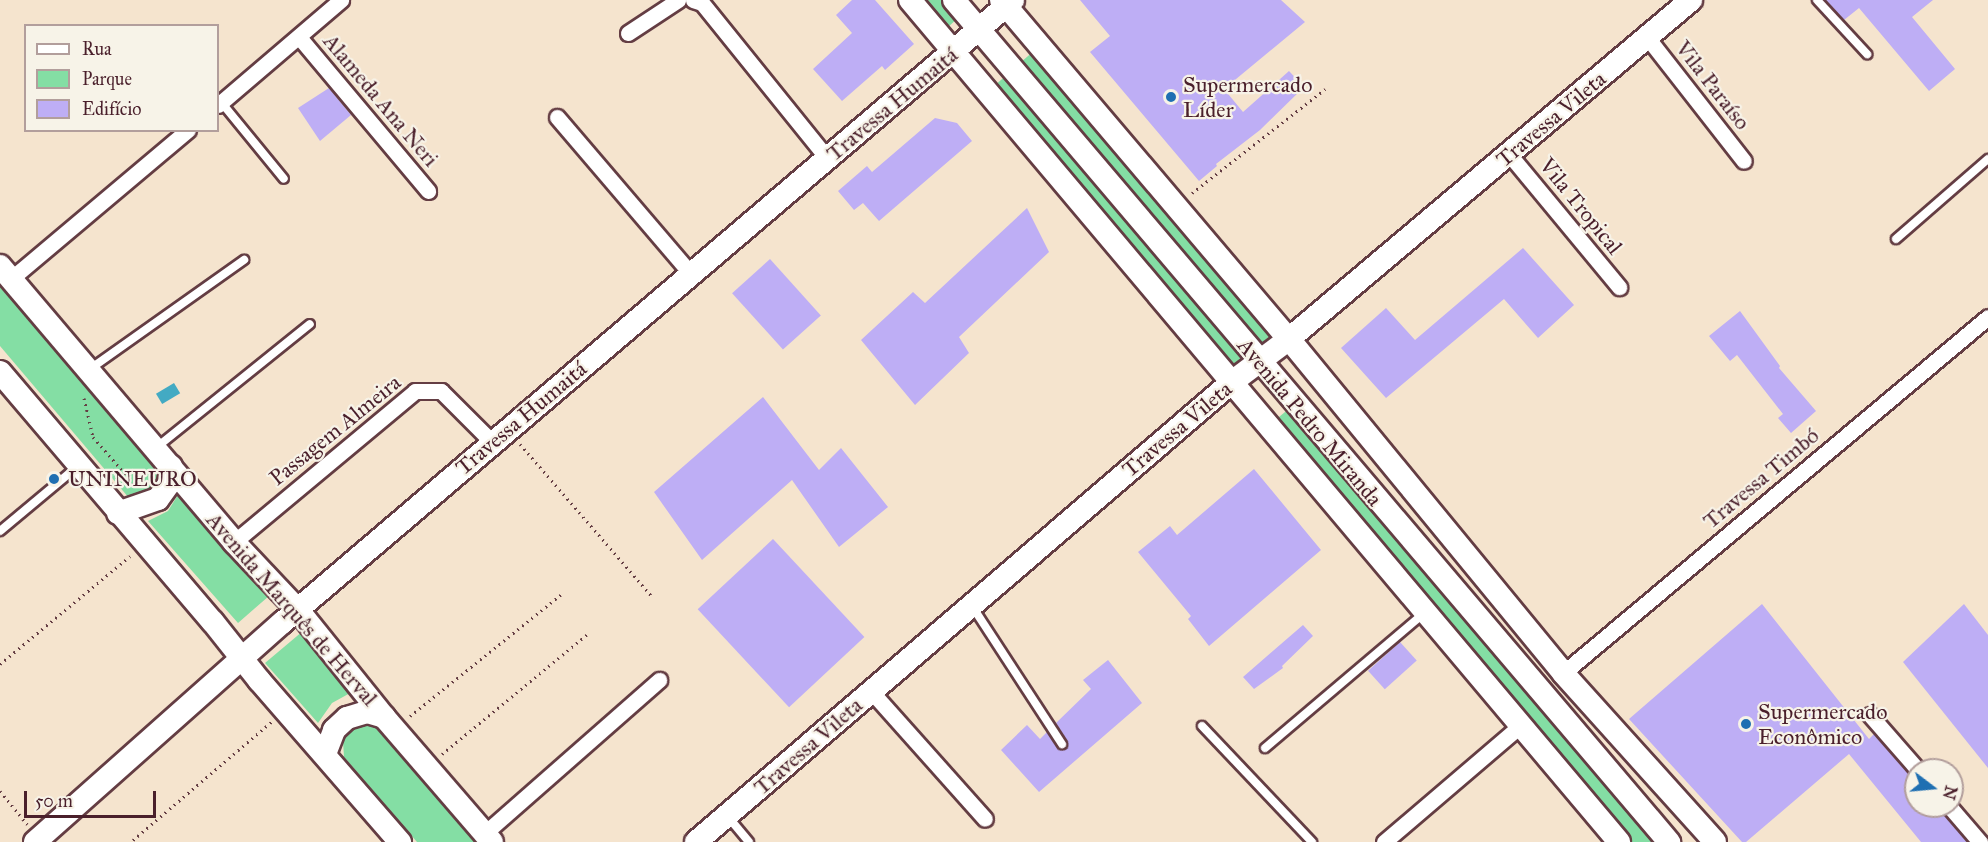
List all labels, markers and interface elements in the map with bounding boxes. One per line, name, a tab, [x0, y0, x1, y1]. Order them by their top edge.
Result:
legend	[24, 24, 219, 132]
street label: Alameda Ana Neri	[318, 28, 444, 172]
street label: Vila Paraíso	[1670, 35, 1756, 135]
text: Rua	[82, 38, 112, 60]
street label: Travessa Humaitá	[821, 42, 963, 166]
street label: Travessa Vileta	[1491, 66, 1611, 172]
text: Parque	[82, 68, 132, 90]
place label: Supermercado Líder	[1183, 71, 1312, 122]
marker: Supermercado Líder	[1164, 90, 1178, 104]
text: Edifício	[82, 98, 141, 120]
street label: Vila Tropical	[1534, 152, 1628, 260]
street label: Avenida Pedro Miranda	[1232, 333, 1388, 511]
street label: Travessa Humaitá	[450, 356, 592, 480]
street label: Passagem Almeira	[264, 369, 406, 491]
street label: Travessa Vileta	[1117, 376, 1237, 482]
street label: Travessa Timbó	[1698, 422, 1824, 534]
place label: UNINEURO	[68, 466, 197, 492]
marker: UNINEURO	[45, 470, 63, 488]
street label: Avenida Marquês de Herval	[201, 507, 383, 711]
street label: Travessa Vileta	[748, 692, 868, 800]
place label: Supermercado Econômico	[1758, 698, 1887, 750]
marker: Supermercado Econômico	[1739, 717, 1753, 731]
north arrow	[1904, 758, 1964, 818]
scale bar	[27, 779, 159, 817]
text: N	[1939, 783, 1961, 802]
text: 50 m	[35, 790, 73, 812]

